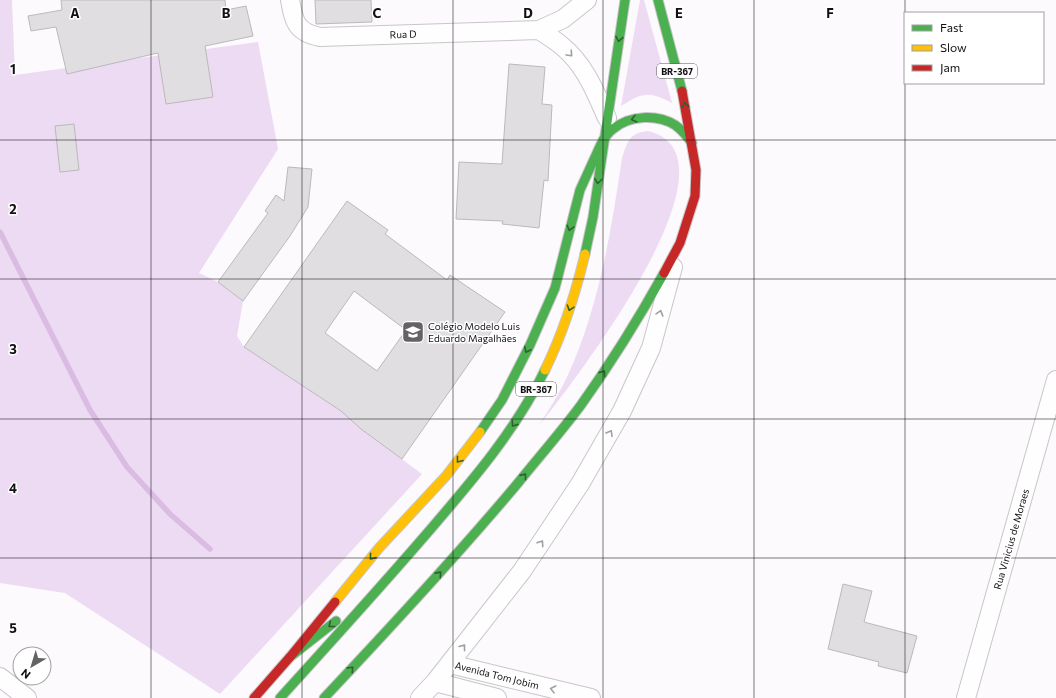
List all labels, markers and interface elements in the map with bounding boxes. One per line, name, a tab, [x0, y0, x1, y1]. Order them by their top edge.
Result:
text: A	[70, 5, 80, 21]
text: B	[222, 5, 231, 21]
text: C	[373, 5, 382, 21]
text: D	[523, 5, 533, 21]
text: E	[675, 5, 683, 21]
text: F	[826, 5, 834, 21]
legend	[904, 12, 1044, 84]
text: Fast	[940, 20, 963, 34]
street label: Rua D	[389, 28, 417, 40]
one-way arrow	[616, 35, 624, 42]
text: Slow	[940, 40, 967, 54]
one-way arrow	[565, 49, 573, 57]
text: Jam	[940, 60, 960, 75]
text: 1	[10, 61, 16, 77]
road number: BR-367	[657, 64, 697, 78]
one-way arrow	[681, 102, 690, 108]
one-way arrow	[631, 114, 638, 123]
one-way arrow	[594, 178, 603, 184]
text: 2	[9, 201, 17, 217]
one-way arrow	[566, 224, 575, 231]
one-way arrow	[567, 304, 575, 311]
one-way arrow	[655, 310, 664, 317]
school or university icon: Colégio Modelo Luis Eduardo Magalhães	[400, 319, 426, 345]
place label: Colégio Modelo Luis Eduardo Magalhães	[428, 320, 520, 344]
text: 3	[9, 341, 17, 357]
one-way arrow	[524, 346, 532, 354]
one-way arrow	[598, 370, 605, 377]
road number: BR-367	[516, 382, 556, 396]
one-way arrow	[511, 420, 519, 427]
one-way arrow	[605, 429, 612, 437]
one-way arrow	[456, 456, 463, 463]
one-way arrow	[519, 473, 526, 480]
text: 4	[9, 480, 17, 496]
street label: Rua Vinicius de Moraes	[991, 487, 1031, 591]
one-way arrow	[536, 540, 543, 547]
one-way arrow	[369, 552, 376, 559]
one-way arrow	[435, 571, 442, 579]
text: 5	[9, 620, 17, 636]
one-way arrow	[329, 620, 336, 627]
one-way arrow	[458, 644, 465, 651]
north arrow	[12, 646, 52, 686]
street label: Avenida Tom Jobim	[454, 659, 540, 691]
one-way arrow	[346, 666, 353, 674]
text: N	[18, 667, 33, 682]
one-way arrow	[550, 685, 556, 693]

